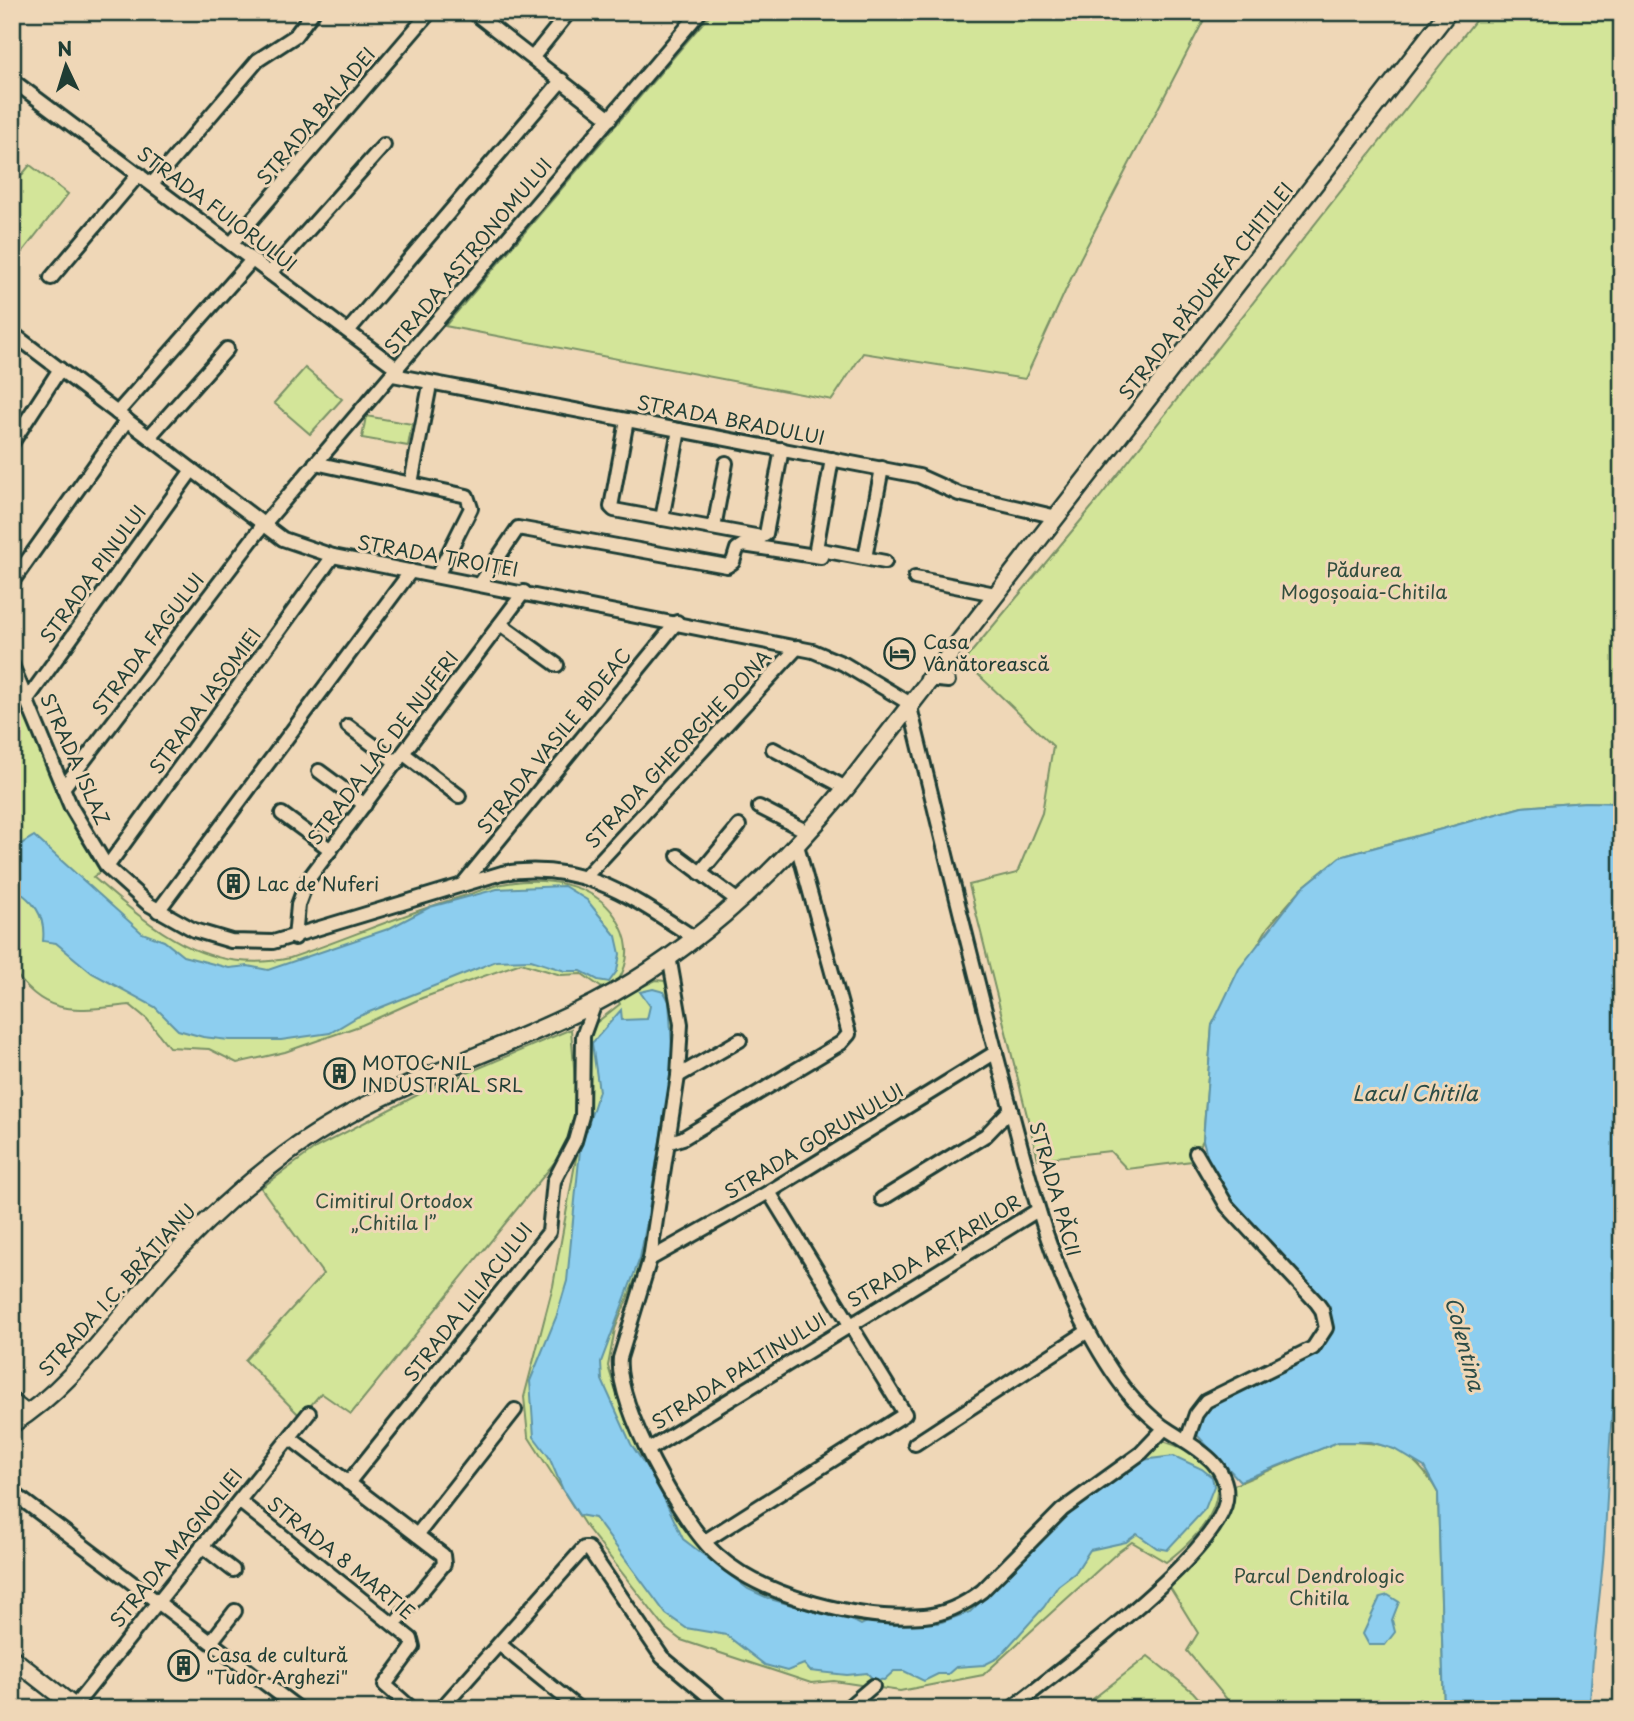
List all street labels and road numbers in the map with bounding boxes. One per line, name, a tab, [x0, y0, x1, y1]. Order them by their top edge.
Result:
street label: STRADA BALADEI	[249, 40, 381, 190]
street label: STRADA FUIORULUI	[132, 139, 303, 278]
street label: STRADA ASTRONOMULUI	[377, 151, 558, 360]
street label: STRADA PĂDUREA CHITILEI	[1111, 176, 1299, 405]
street label: STRADA BRADULUI	[635, 387, 827, 451]
street label: STRADA PINULUI	[32, 499, 152, 648]
street label: STRADA TROIȚEI	[356, 527, 521, 583]
street label: STRADA FAGULUI	[84, 566, 210, 720]
street label: STRADA IASOMIEI	[142, 622, 267, 779]
street label: STRADA VASILE BIDEAC	[469, 642, 637, 839]
street label: STRADA GHEORGHE DONA	[578, 643, 777, 854]
street label: STRADA LAC DE NUFERI	[300, 645, 464, 850]
street label: STRADA ISLAZ	[34, 688, 118, 829]
street label: STRADA GORUNULUI	[718, 1075, 909, 1205]
street label: STRADA PĂCII	[1023, 1118, 1089, 1260]
street label: STRADA ARȚARILOR	[841, 1187, 1026, 1313]
street label: STRADA I.C. BRĂTIANU	[31, 1197, 201, 1382]
street label: STRADA LILIACULUI	[396, 1216, 538, 1387]
street label: STRADA PALTINULUI	[646, 1305, 831, 1435]
street label: STRADA MAGNOLIEI	[102, 1462, 248, 1633]
street label: STRADA 8 MARTIE	[262, 1489, 421, 1626]

